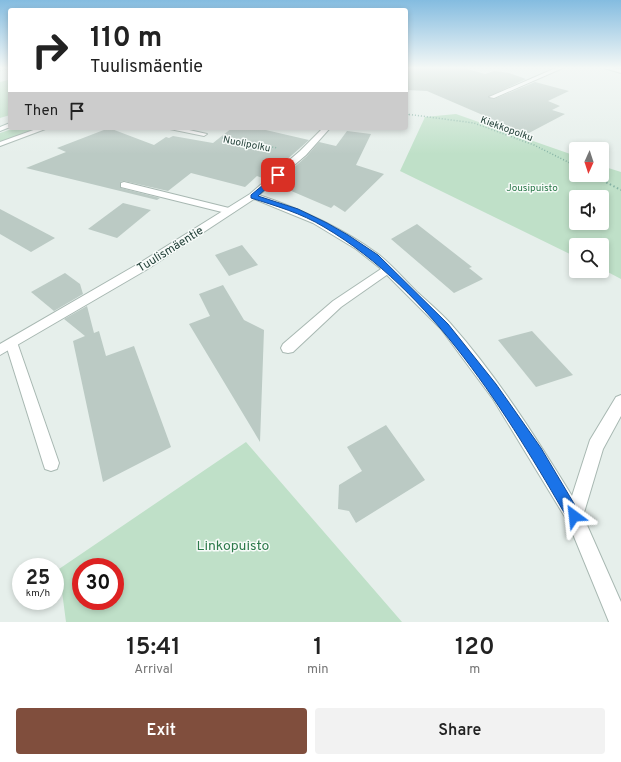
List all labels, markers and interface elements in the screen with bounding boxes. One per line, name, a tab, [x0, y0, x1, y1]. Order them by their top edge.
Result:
text: 110 m	[90, 21, 162, 57]
icon: right	[24, 24, 76, 76]
text: Tuulismäentie	[90, 56, 203, 79]
icon: arrive	[66, 100, 88, 122]
text: Then	[24, 102, 58, 121]
street label: Kiekkopolku	[478, 114, 535, 145]
street label: Nuolipolku	[222, 133, 272, 155]
north arrow	[569, 142, 609, 182]
map controls	[569, 142, 609, 278]
pin	[261, 158, 295, 192]
icon: arrive	[267, 164, 289, 186]
park label: Jousipuisto	[506, 182, 558, 195]
button: sound	[569, 190, 609, 230]
street label: Tuulismäentie	[134, 223, 207, 277]
button: search	[569, 238, 609, 278]
position arrow	[553, 495, 595, 537]
park label: Linkopuisto	[197, 538, 270, 555]
speed limit sign: 30	[72, 558, 124, 610]
text: 25	[26, 566, 50, 592]
text: km/h	[26, 587, 50, 600]
text: 15:41	[126, 633, 181, 663]
text: 1	[313, 633, 323, 663]
text: 120	[455, 633, 495, 663]
text: Arrival	[134, 662, 173, 678]
text: min	[307, 662, 329, 678]
text: m	[469, 662, 480, 678]
button: Exit	[16, 708, 307, 754]
button: Share	[315, 708, 605, 754]

